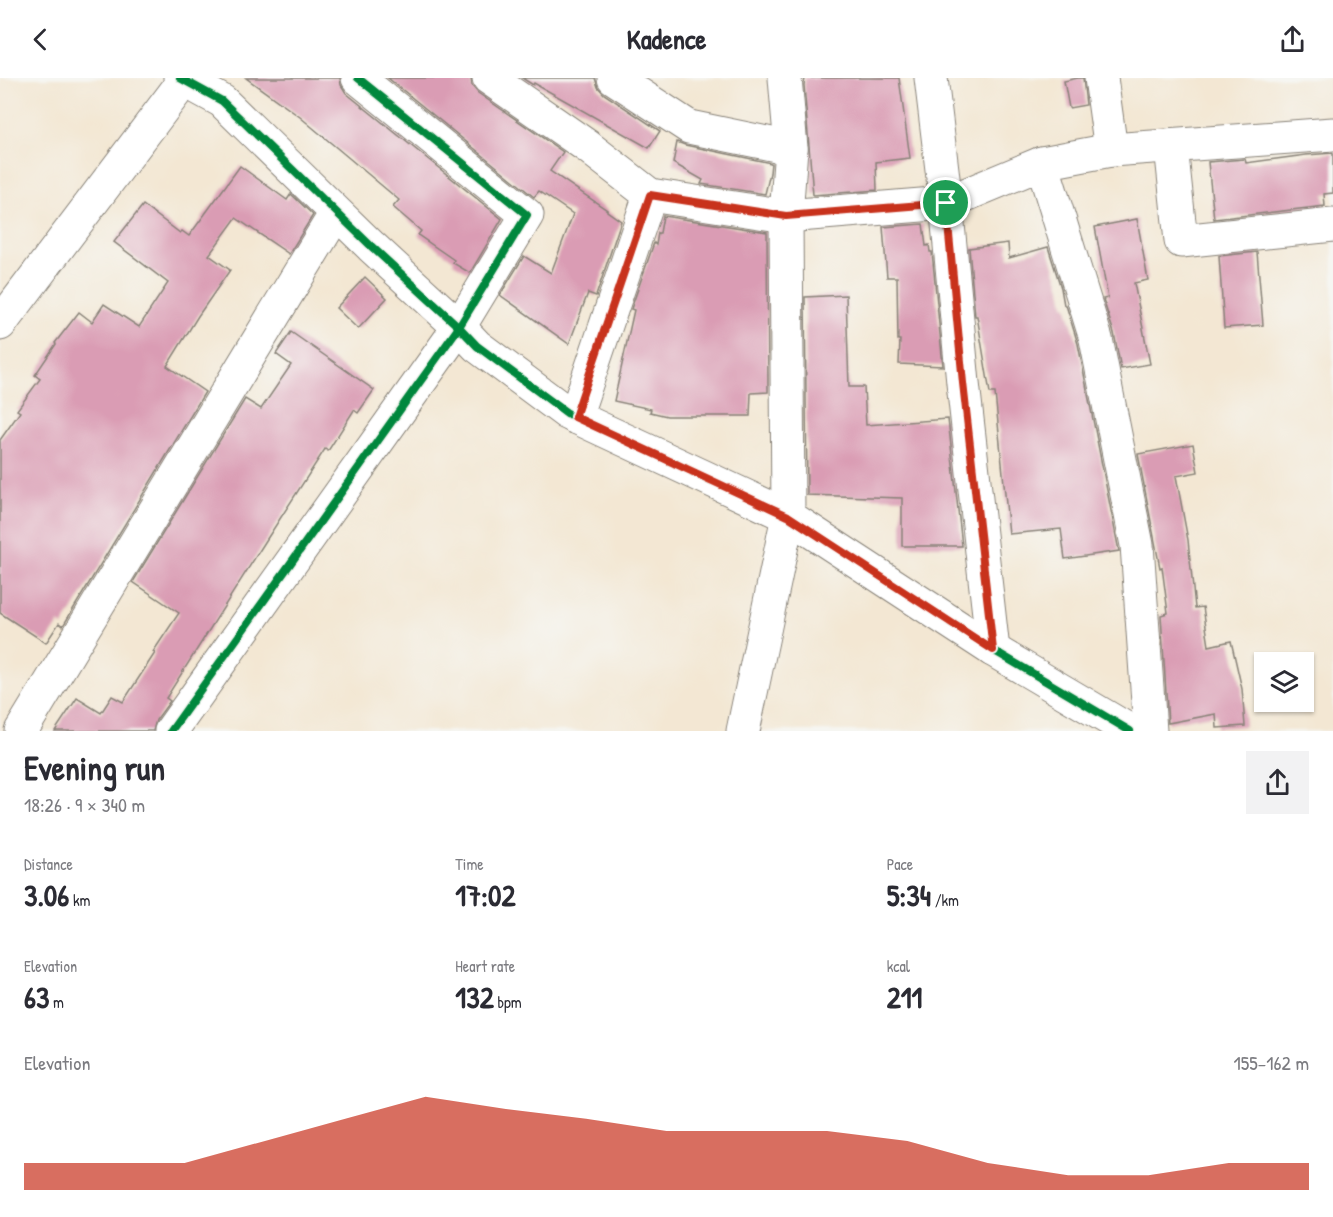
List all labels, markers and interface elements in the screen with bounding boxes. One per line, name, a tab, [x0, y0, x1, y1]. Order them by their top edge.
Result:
text: Kadence	[627, 21, 706, 57]
icon: back	[24, 23, 57, 56]
icon: share	[1276, 23, 1309, 56]
pin	[920, 177, 971, 228]
icon: arrive	[929, 186, 962, 219]
map controls	[1254, 652, 1314, 712]
button: layers	[1254, 652, 1314, 712]
text: Evening run	[24, 746, 165, 790]
button: share	[1246, 751, 1309, 814]
text: 18:26 · 9 × 340 m	[24, 791, 145, 818]
text: Distance	[24, 853, 73, 875]
text: Time	[455, 853, 484, 875]
text: Pace	[887, 853, 913, 875]
text: 3.06	[24, 875, 69, 915]
text: 17:02	[455, 875, 516, 915]
text: 5:34	[887, 875, 931, 915]
text: km	[69, 889, 90, 911]
text: /km	[931, 889, 959, 911]
text: Elevation	[24, 955, 77, 977]
text: Heart rate	[455, 955, 515, 977]
text: kcal	[887, 955, 910, 977]
text: 63	[24, 977, 49, 1017]
text: 132	[455, 977, 494, 1017]
text: 211	[887, 977, 922, 1017]
text: m	[49, 991, 64, 1013]
text: bpm	[494, 991, 522, 1013]
text: Elevation	[24, 1049, 90, 1076]
text: 155–162 m	[1234, 1049, 1309, 1076]

